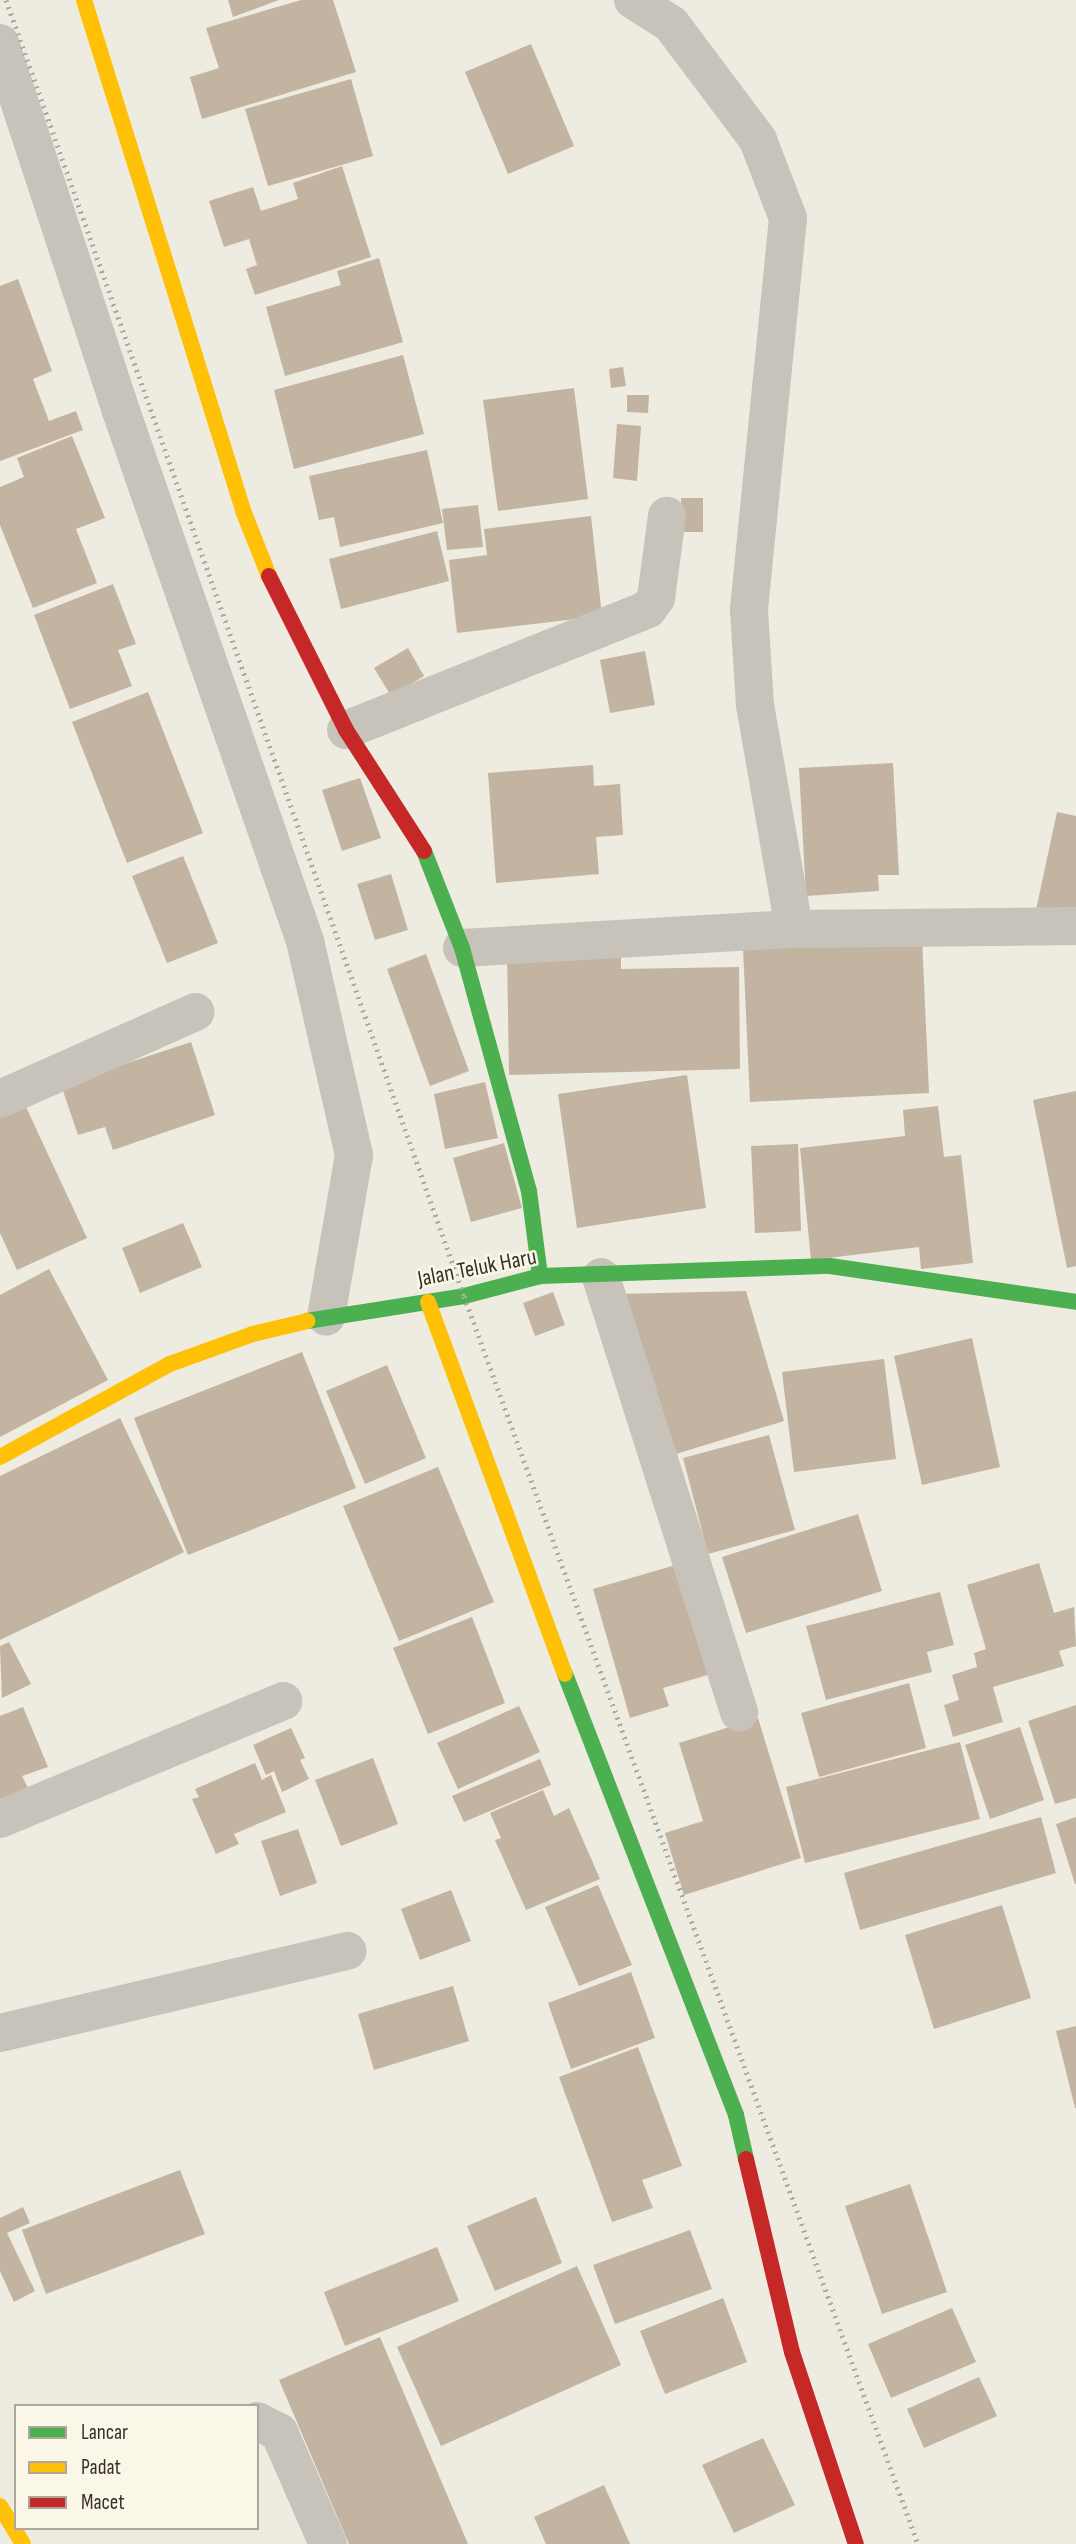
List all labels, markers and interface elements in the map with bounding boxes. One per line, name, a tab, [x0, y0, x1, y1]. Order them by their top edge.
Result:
street label: Jalan Teluk Haru	[415, 1243, 539, 1293]
legend	[14, 2404, 259, 2530]
text: Lancar	[81, 2420, 128, 2445]
text: Padat	[81, 2455, 121, 2480]
text: Macet	[81, 2490, 125, 2515]

